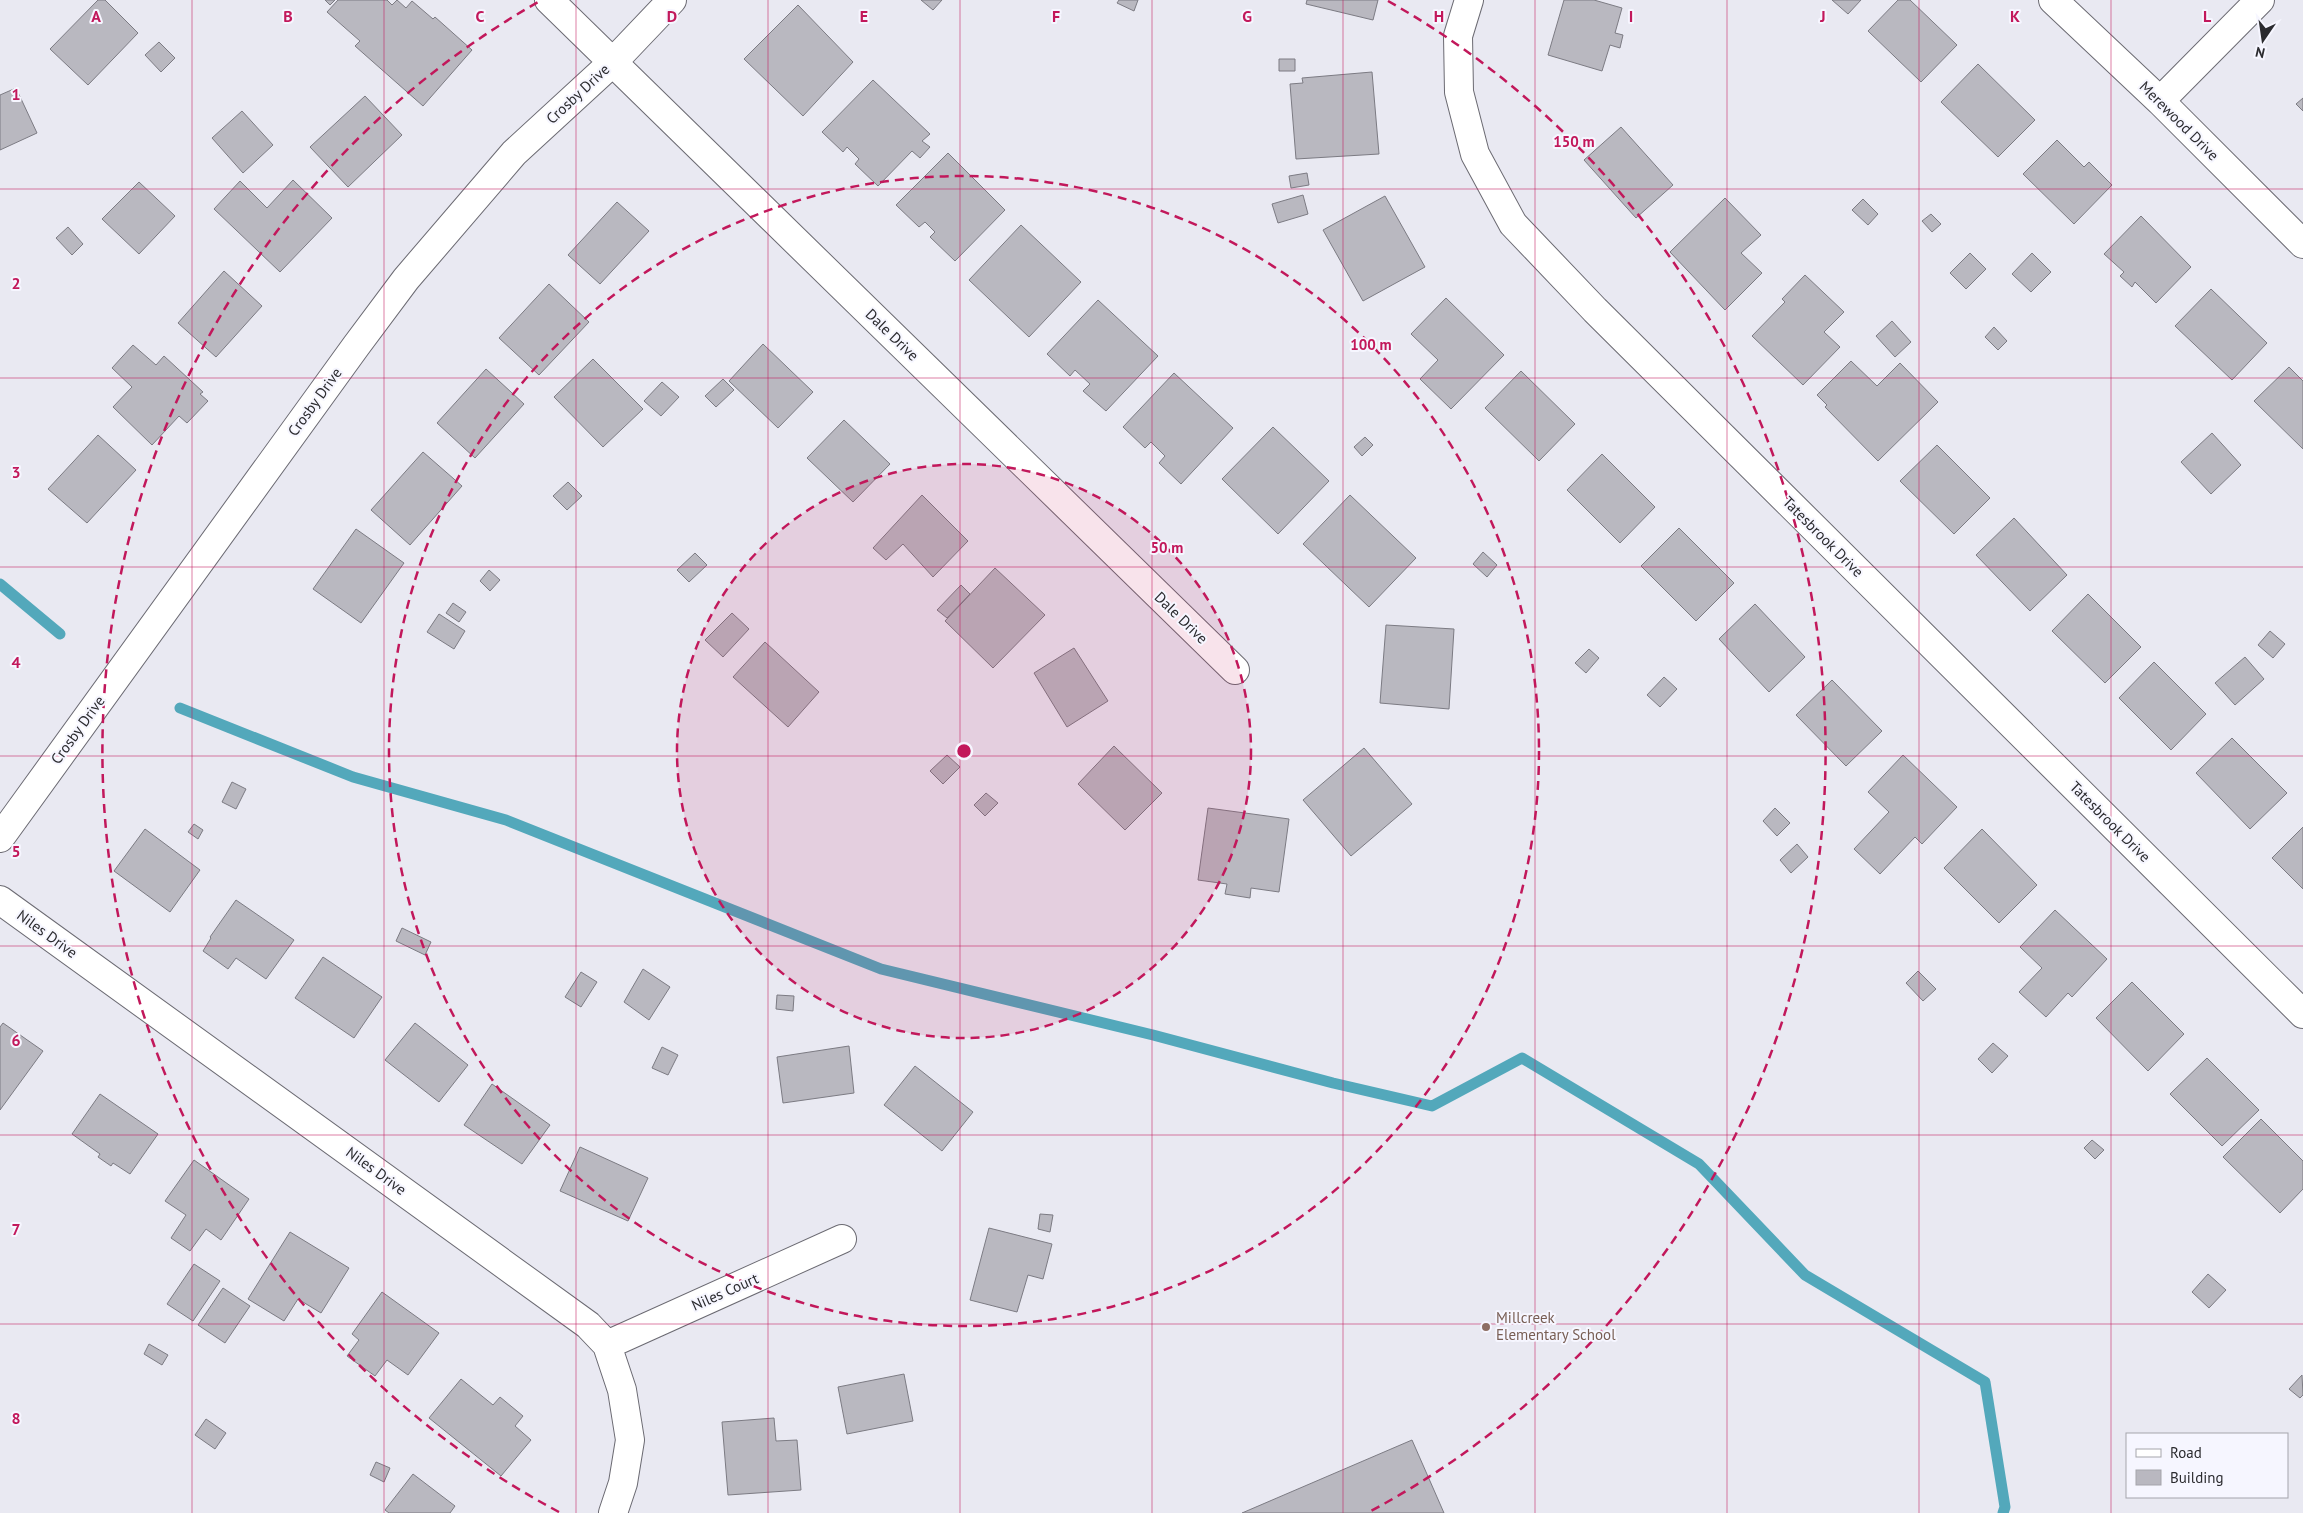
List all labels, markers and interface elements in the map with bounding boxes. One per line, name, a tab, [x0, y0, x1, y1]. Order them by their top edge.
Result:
text: A	[91, 6, 101, 26]
text: B	[283, 6, 293, 26]
text: C	[476, 6, 485, 26]
text: D	[667, 6, 677, 26]
text: E	[860, 6, 868, 26]
text: F	[1052, 6, 1060, 26]
text: G	[1242, 6, 1252, 26]
text: H	[1434, 6, 1444, 26]
text: I	[1629, 6, 1633, 26]
text: J	[1819, 6, 1826, 26]
text: K	[2010, 6, 2020, 26]
text: L	[2203, 6, 2212, 26]
north arrow	[2238, 15, 2288, 65]
text: N	[2254, 43, 2267, 62]
street label: Crosby Drive	[542, 59, 613, 128]
street label: Merewood Drive	[2136, 77, 2223, 164]
text: 1	[11, 84, 21, 104]
text: 150 m	[1553, 132, 1595, 151]
text: 2	[11, 273, 21, 293]
street label: Dale Drive	[862, 305, 923, 365]
text: 100 m	[1350, 335, 1392, 354]
street label: Crosby Drive	[283, 364, 346, 440]
text: 3	[11, 462, 21, 482]
street label: Tatesbrook Drive	[1779, 492, 1868, 581]
text: 50 m	[1151, 538, 1183, 557]
street label: Dale Drive	[1151, 588, 1212, 648]
text: 4	[11, 652, 21, 672]
street label: Crosby Drive	[46, 692, 109, 768]
centre of rings	[955, 742, 973, 760]
street label: Tatesbrook Drive	[2066, 777, 2155, 866]
text: 5	[11, 841, 21, 861]
street label: Niles Drive	[13, 905, 81, 962]
text: 6	[11, 1030, 21, 1050]
street label: Niles Drive	[342, 1142, 410, 1199]
text: 7	[11, 1219, 21, 1239]
street label: Niles Court	[688, 1268, 761, 1315]
place label: Millcreek Elementary School	[1496, 1308, 1616, 1344]
marker: Millcreek Elementary School	[1480, 1321, 1492, 1333]
text: 8	[11, 1408, 21, 1428]
legend	[2126, 1433, 2288, 1498]
text: Road	[2170, 1443, 2202, 1462]
text: Building	[2170, 1468, 2224, 1487]

